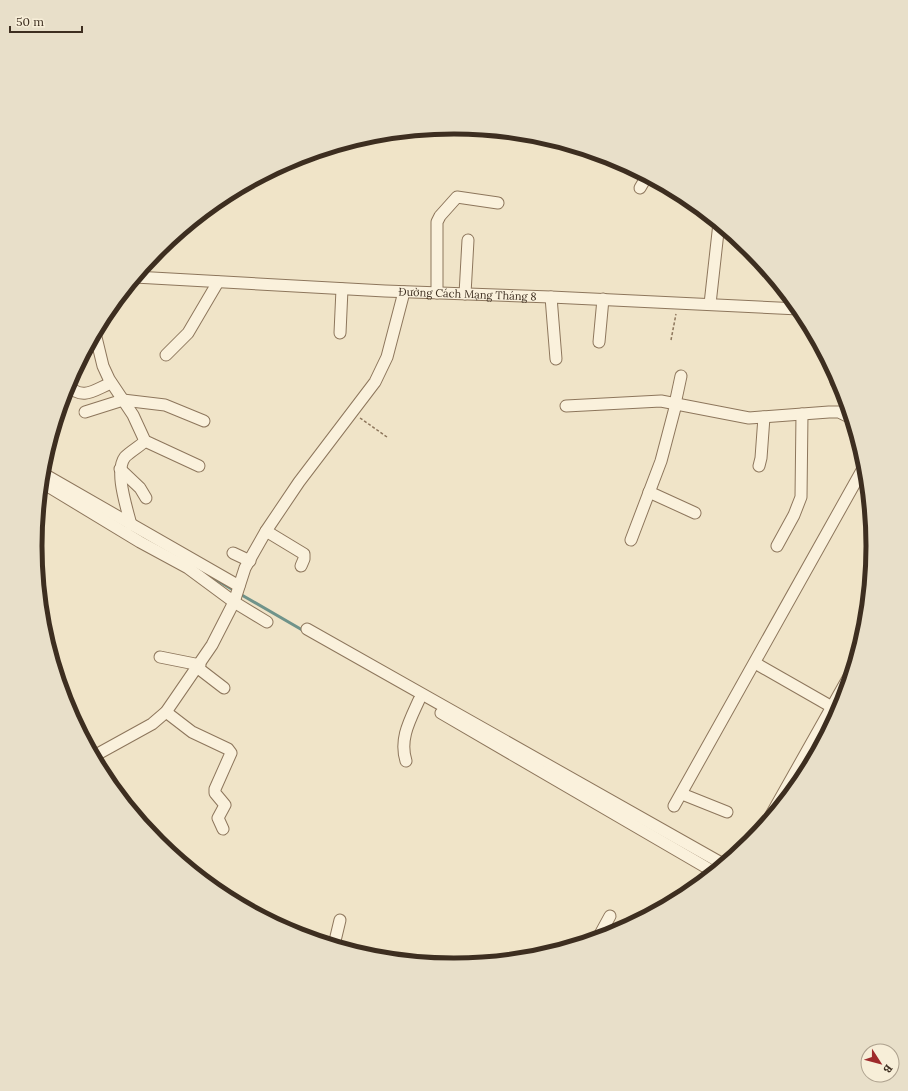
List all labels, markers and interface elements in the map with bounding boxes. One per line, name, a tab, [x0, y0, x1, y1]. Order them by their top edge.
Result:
scale bar	[10, 8, 82, 34]
text: 50 m	[16, 14, 44, 29]
street label: Đường Cách Mạng Tháng 8	[398, 284, 537, 303]
north arrow	[860, 1043, 900, 1083]
text: B	[880, 1062, 896, 1076]

